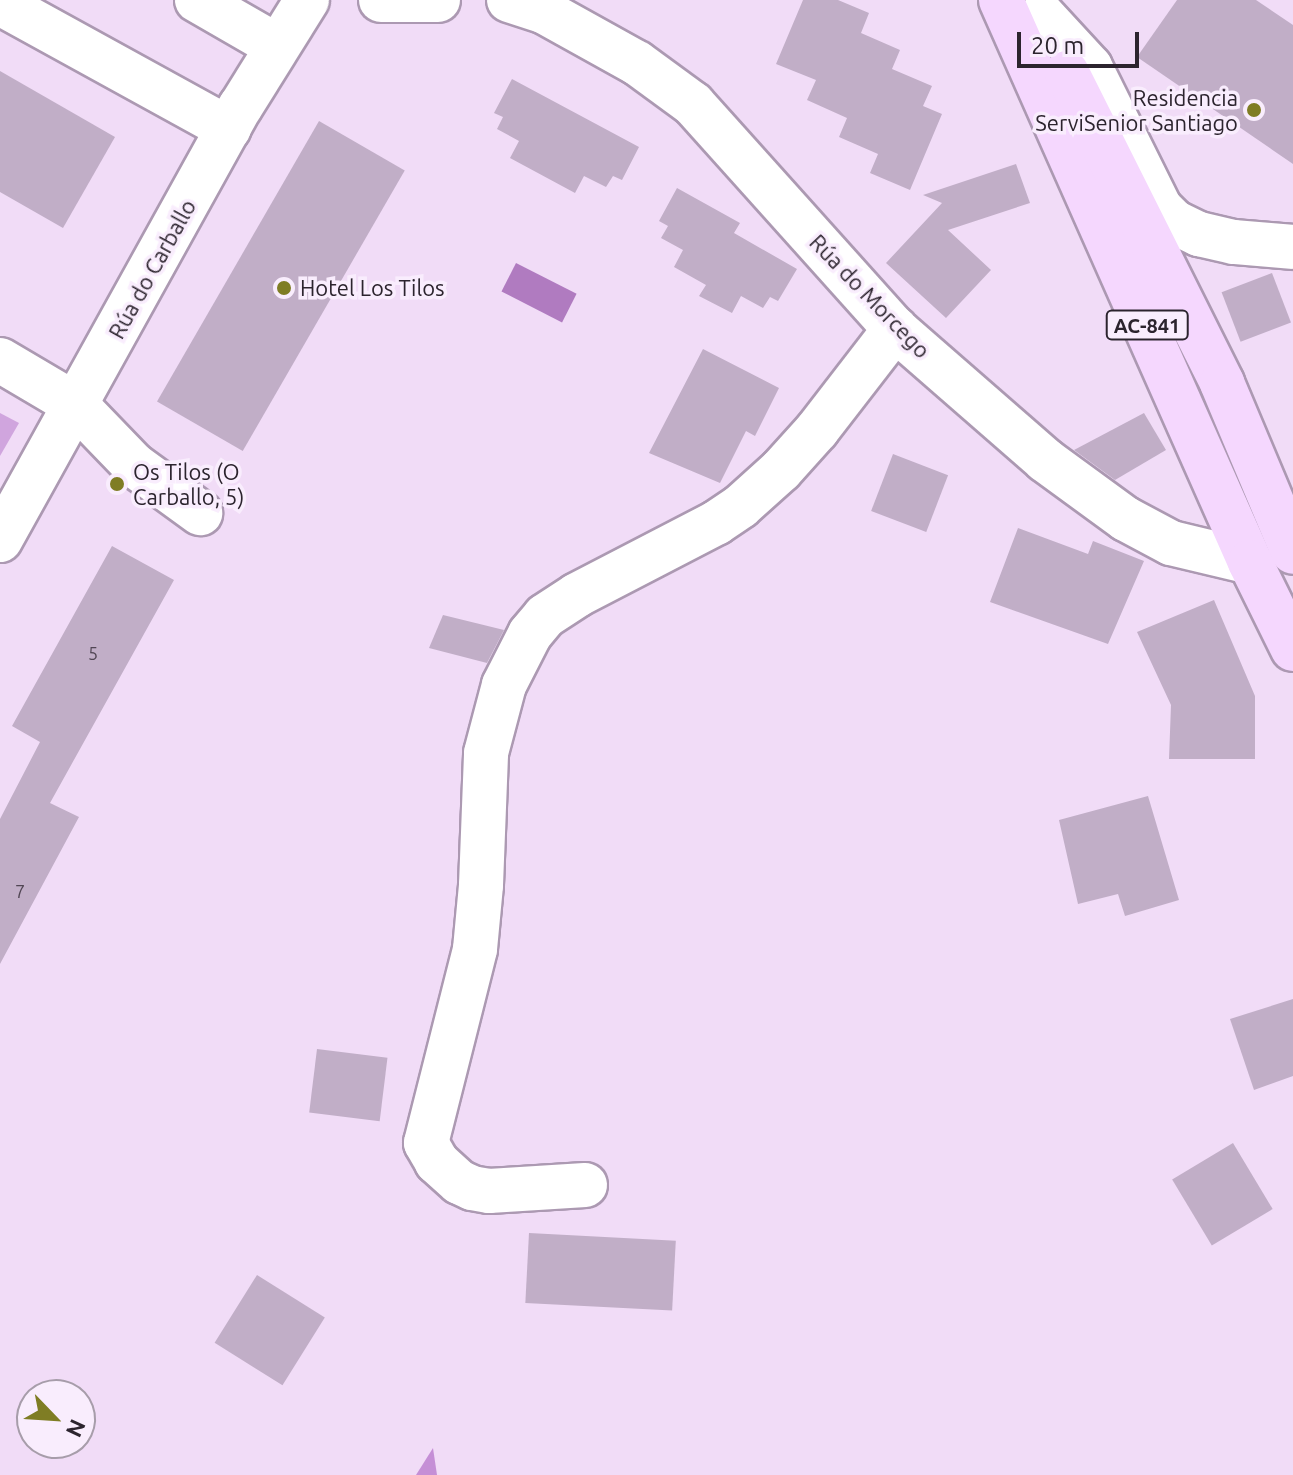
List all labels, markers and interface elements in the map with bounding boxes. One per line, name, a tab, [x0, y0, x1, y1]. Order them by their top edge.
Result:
scale bar	[1021, 16, 1143, 66]
text: 20 m	[1031, 32, 1084, 59]
place label: Residencia ServiSenior Santiago	[1035, 84, 1238, 136]
marker: Residencia ServiSenior Santiago	[1245, 101, 1263, 119]
street label: Rúa do Carballo	[103, 195, 201, 343]
street label: Rúa do Morcego	[804, 229, 936, 363]
place label: Hotel Los Tilos	[300, 275, 445, 301]
marker: Hotel Los Tilos	[275, 279, 293, 297]
road number: AC-841	[1105, 309, 1189, 341]
place label: Os Tilos (O Carballo, 5)	[133, 458, 244, 510]
marker: Os Tilos (O Carballo, 5)	[108, 475, 126, 493]
house number: 5	[88, 642, 98, 664]
house number: 7	[15, 880, 25, 902]
north arrow	[16, 1379, 96, 1459]
text: N	[62, 1416, 91, 1441]

